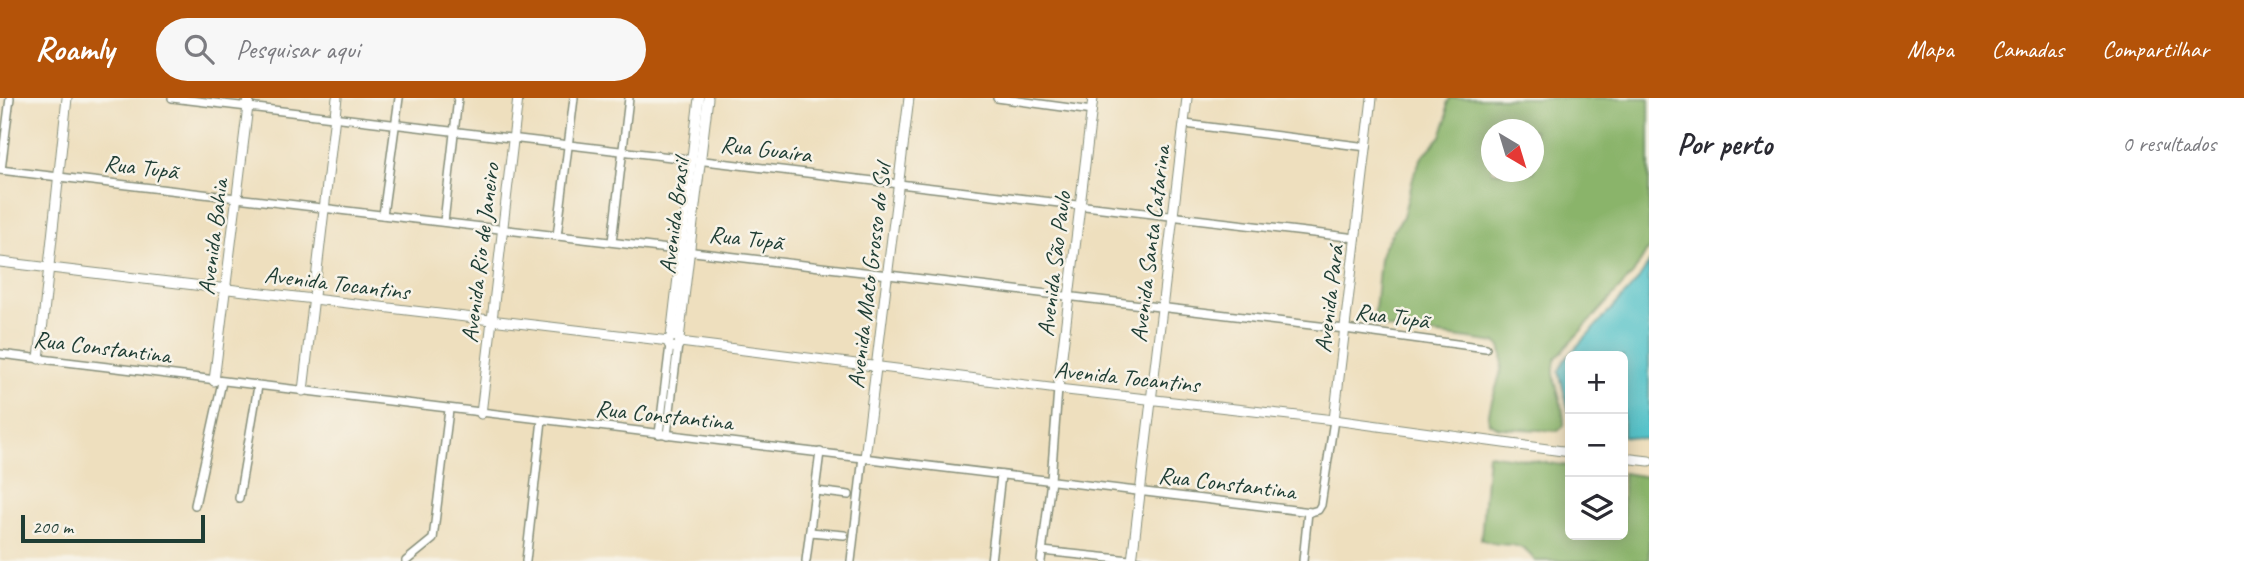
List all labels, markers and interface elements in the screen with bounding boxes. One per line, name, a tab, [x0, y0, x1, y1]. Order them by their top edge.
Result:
search box	[156, 18, 646, 81]
text: Roamly	[35, 28, 114, 70]
icon: search	[180, 30, 218, 68]
text: Pesquisar aqui	[236, 33, 360, 66]
text: Mapa	[1907, 34, 1954, 64]
text: Camadas	[1992, 34, 2064, 64]
text: Compartilhar	[2102, 34, 2209, 64]
north arrow	[1481, 119, 1544, 182]
text: Por perto	[1677, 125, 1772, 163]
street label: Rua Guaíra	[719, 129, 815, 170]
text: 0 resultados	[2122, 129, 2216, 158]
street label: Avenida Santa Catarina	[1123, 142, 1177, 344]
street label: Rua Tupã	[102, 148, 182, 187]
street label: Avenida Brasil	[652, 153, 696, 276]
street label: Avenida Mato Grosso do Sul	[840, 158, 898, 390]
street label: Avenida Rio de Janeiro	[454, 160, 506, 344]
street label: Avenida Bahia	[191, 175, 235, 297]
street label: Avenida São Paulo	[1030, 188, 1078, 338]
street label: Rua Tupã	[707, 219, 787, 258]
street label: Avenida Pará	[1308, 241, 1351, 354]
street label: Avenida Tocantins	[263, 259, 413, 307]
street label: Rua Tupã	[1353, 296, 1433, 336]
street label: Rua Constantina	[32, 324, 174, 371]
map controls	[1565, 351, 1628, 540]
button: +	[1565, 351, 1628, 414]
street label: Avenida Tocantins	[1053, 354, 1203, 400]
street label: Rua Constantina	[594, 393, 736, 437]
button: −	[1565, 414, 1628, 477]
street label: Rua Constantina	[1157, 460, 1299, 507]
button: layers	[1565, 477, 1628, 540]
scale bar	[21, 512, 205, 544]
text: 200 m	[32, 515, 73, 539]

